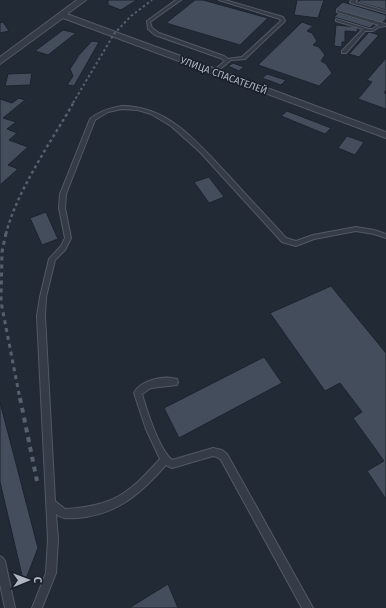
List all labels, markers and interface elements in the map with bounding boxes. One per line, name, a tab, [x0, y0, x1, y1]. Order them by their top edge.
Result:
street label: УЛИЦА СПАСАТЕЛЕЙ	[179, 54, 269, 97]
north arrow	[8, 560, 48, 600]
text: С	[31, 577, 44, 584]

